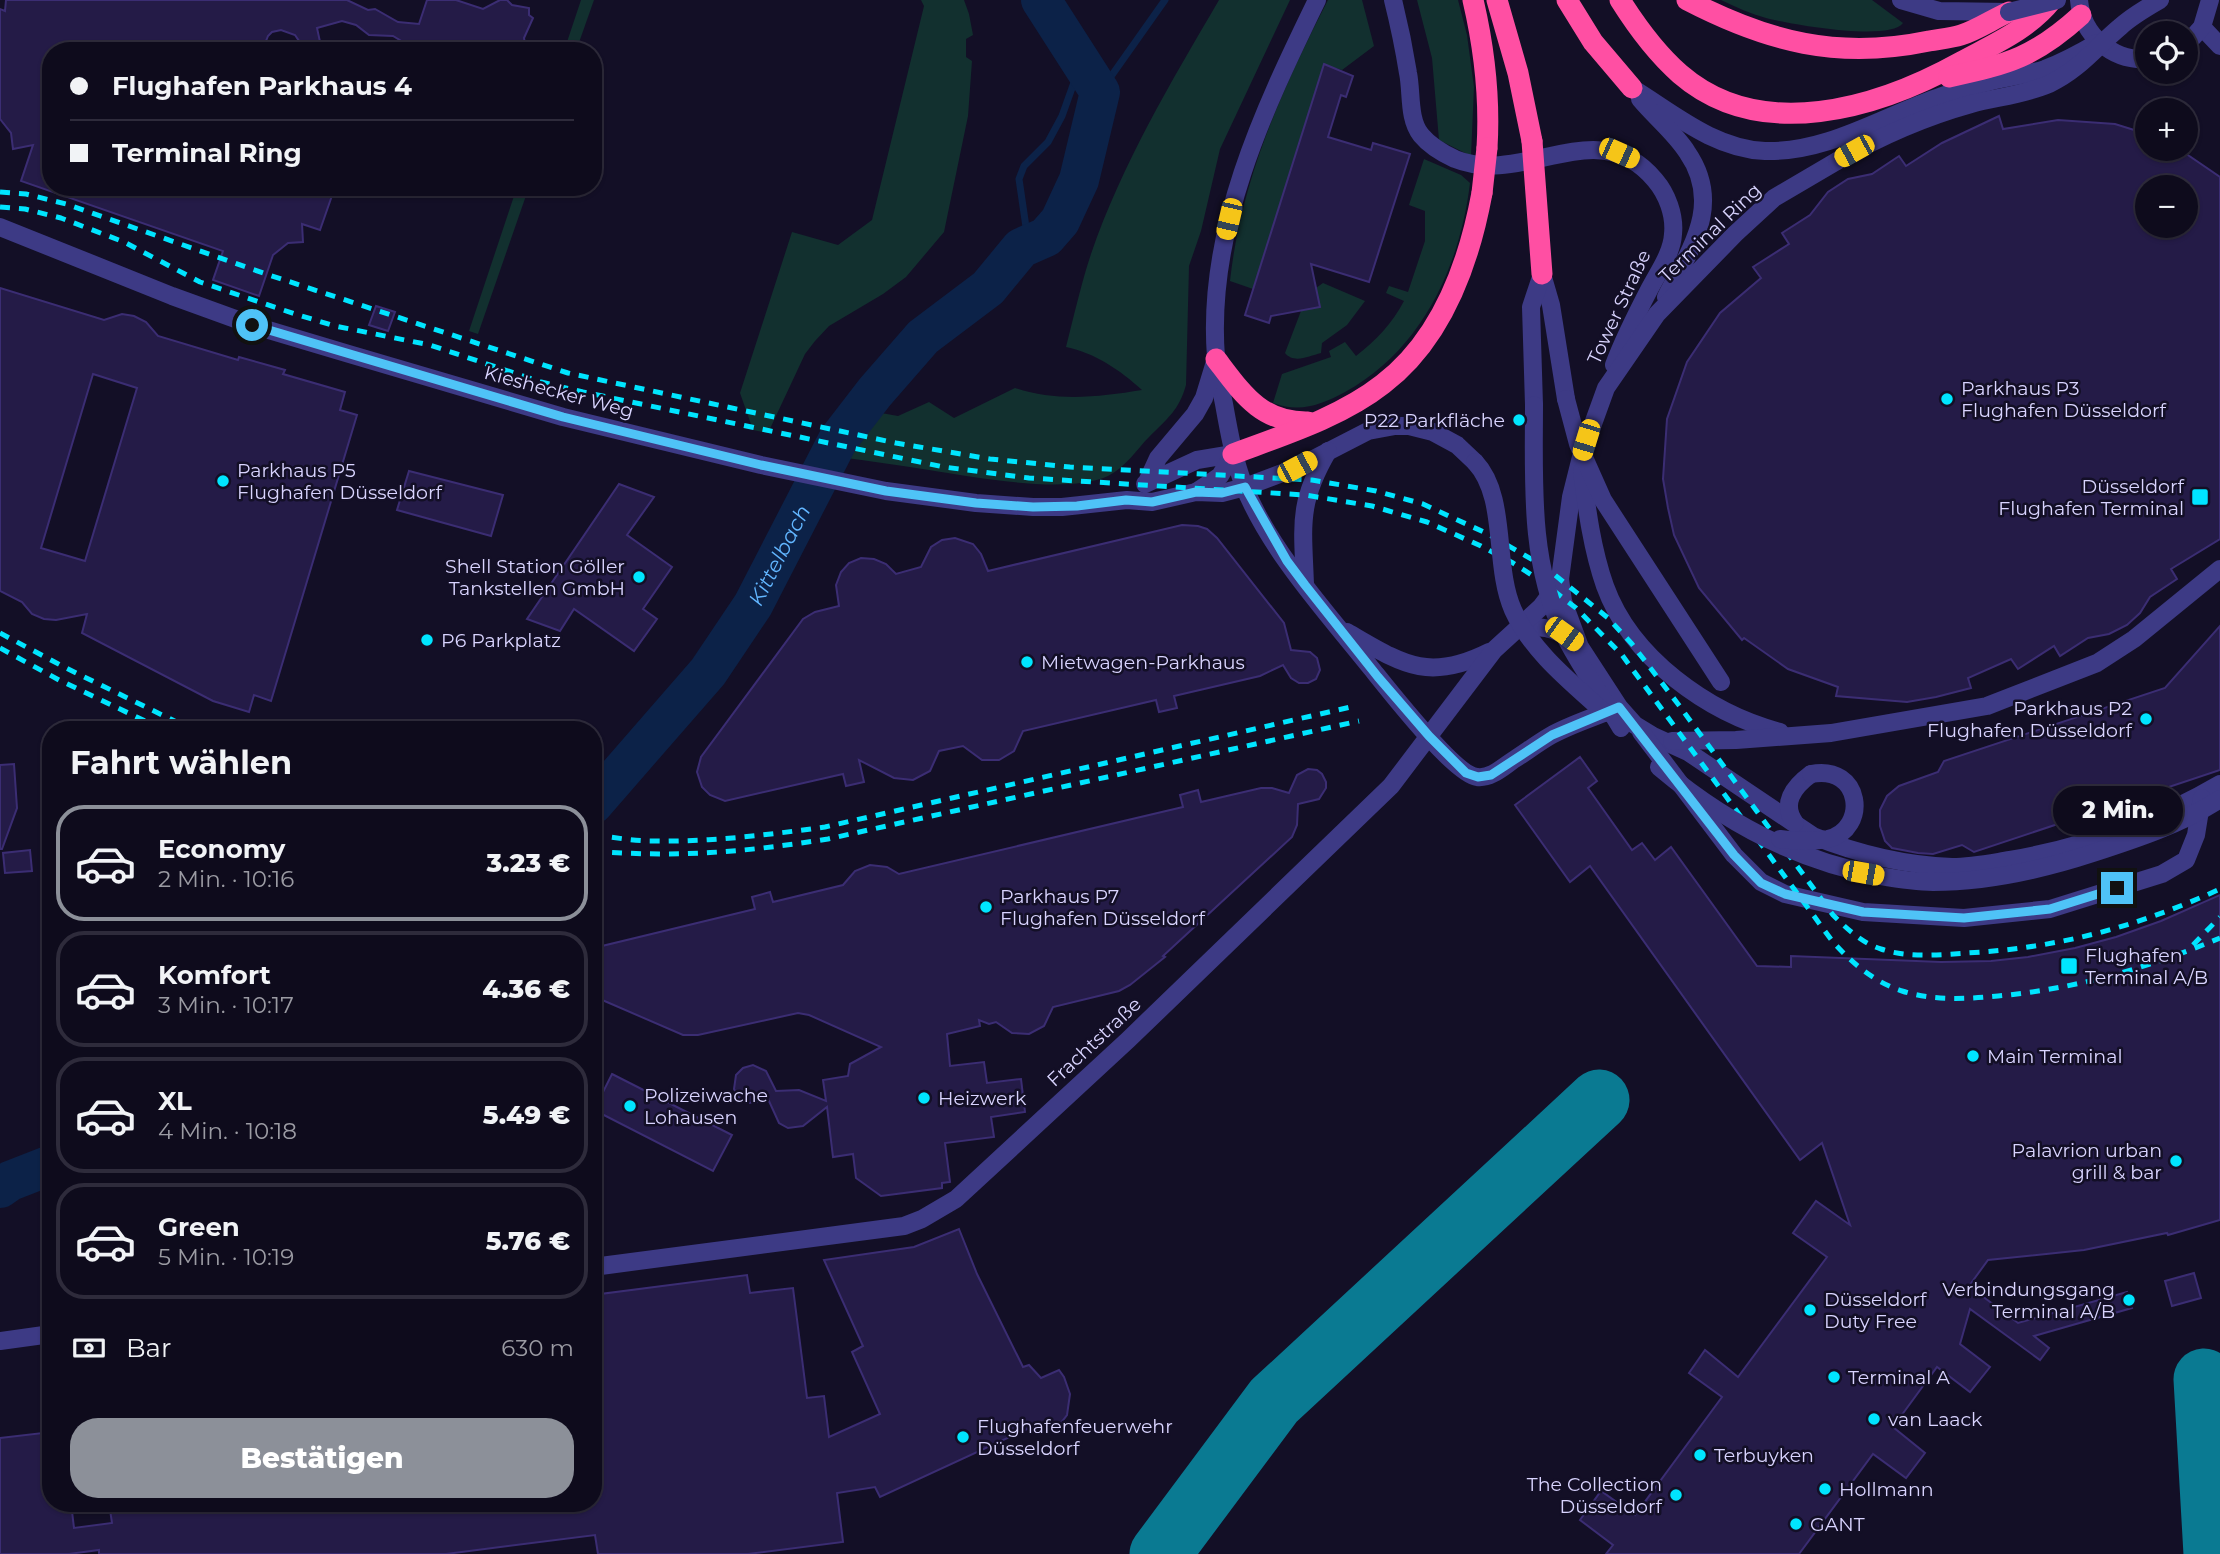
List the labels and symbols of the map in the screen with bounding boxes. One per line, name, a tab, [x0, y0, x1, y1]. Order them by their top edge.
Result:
car	[1831, 132, 1878, 170]
car	[1596, 135, 1643, 171]
street label: Terminal Ring	[1654, 179, 1766, 287]
car	[1215, 196, 1244, 242]
street label: Tower Straße	[1582, 246, 1656, 368]
route start	[236, 309, 268, 341]
street label: Kieshecker Weg	[482, 361, 636, 423]
place label: Parkhaus P3 Flughafen Düsseldorf	[1961, 377, 2168, 422]
marker: Parkhaus P3 Flughafen Düsseldorf	[1939, 391, 1955, 407]
place label: P22 Parkfläche	[1364, 409, 1505, 432]
marker: P22 Parkfläche	[1511, 412, 1527, 428]
car	[1570, 417, 1603, 463]
car	[1274, 448, 1321, 486]
place label: Parkhaus P5 Flughafen Düsseldorf	[237, 459, 444, 504]
marker: Parkhaus P5 Flughafen Düsseldorf	[215, 473, 231, 489]
place label: Düsseldorf Flughafen Terminal	[1998, 475, 2186, 520]
marker: Düsseldorf Flughafen Terminal	[2190, 487, 2210, 507]
water label: Kittelbach	[743, 501, 815, 610]
place label: Shell Station Göller Tankstellen GmbH	[445, 555, 625, 600]
marker: Shell Station Göller Tankstellen GmbH	[631, 569, 647, 585]
car	[1541, 613, 1588, 655]
place label: P6 Parkplatz	[441, 629, 561, 652]
marker: P6 Parkplatz	[419, 632, 435, 648]
place label: Mietwagen-Parkhaus	[1041, 651, 1245, 674]
marker: Mietwagen-Parkhaus	[1019, 654, 1035, 670]
place label: Parkhaus P2 Flughafen Düsseldorf	[1927, 697, 2134, 742]
marker: Parkhaus P2 Flughafen Düsseldorf	[2138, 711, 2154, 727]
callout: 2 Min.	[2052, 786, 2182, 836]
car	[1841, 859, 1886, 887]
route end	[2101, 872, 2133, 904]
place label: Parkhaus P7 Flughafen Düsseldorf	[1000, 885, 1207, 930]
marker: Parkhaus P7 Flughafen Düsseldorf	[978, 899, 994, 915]
place label: Flughafen Terminal A/B	[2085, 944, 2208, 989]
marker: Flughafen Terminal A/B	[2059, 956, 2079, 976]
street label: Frachtstraße	[1042, 993, 1146, 1091]
place label: Main Terminal	[1987, 1045, 2123, 1068]
marker: Main Terminal	[1965, 1048, 1981, 1064]
place label: Polizeiwache Lohausen	[644, 1084, 768, 1129]
place label: Heizwerk	[938, 1087, 1027, 1110]
marker: Heizwerk	[916, 1090, 932, 1106]
marker: Polizeiwache Lohausen	[622, 1098, 638, 1114]
place label: Palavrion urban grill & bar	[2012, 1139, 2162, 1184]
marker: Palavrion urban grill & bar	[2168, 1153, 2184, 1169]
place label: Verbindungsgang Terminal A/B	[1942, 1278, 2115, 1323]
place label: Düsseldorf Duty Free	[1824, 1288, 1928, 1333]
marker: Verbindungsgang Terminal A/B	[2121, 1292, 2137, 1308]
marker: Düsseldorf Duty Free	[1802, 1302, 1818, 1318]
place label: Terminal A	[1848, 1366, 1950, 1389]
marker: Terminal A	[1826, 1369, 1842, 1385]
place label: van Laack	[1888, 1408, 1983, 1431]
marker: van Laack	[1866, 1411, 1882, 1427]
place label: Flughafenfeuerwehr Düsseldorf	[977, 1415, 1173, 1460]
marker: Flughafenfeuerwehr Düsseldorf	[955, 1429, 971, 1445]
place label: Terbuyken	[1714, 1444, 1814, 1467]
marker: Terbuyken	[1692, 1447, 1708, 1463]
place label: The Collection Düsseldorf	[1527, 1473, 1664, 1518]
place label: Hollmann	[1839, 1478, 1934, 1501]
marker: Hollmann	[1817, 1481, 1833, 1497]
marker: The Collection Düsseldorf	[1668, 1487, 1684, 1503]
place label: GANT	[1810, 1513, 1865, 1536]
marker: GANT	[1788, 1516, 1804, 1532]

